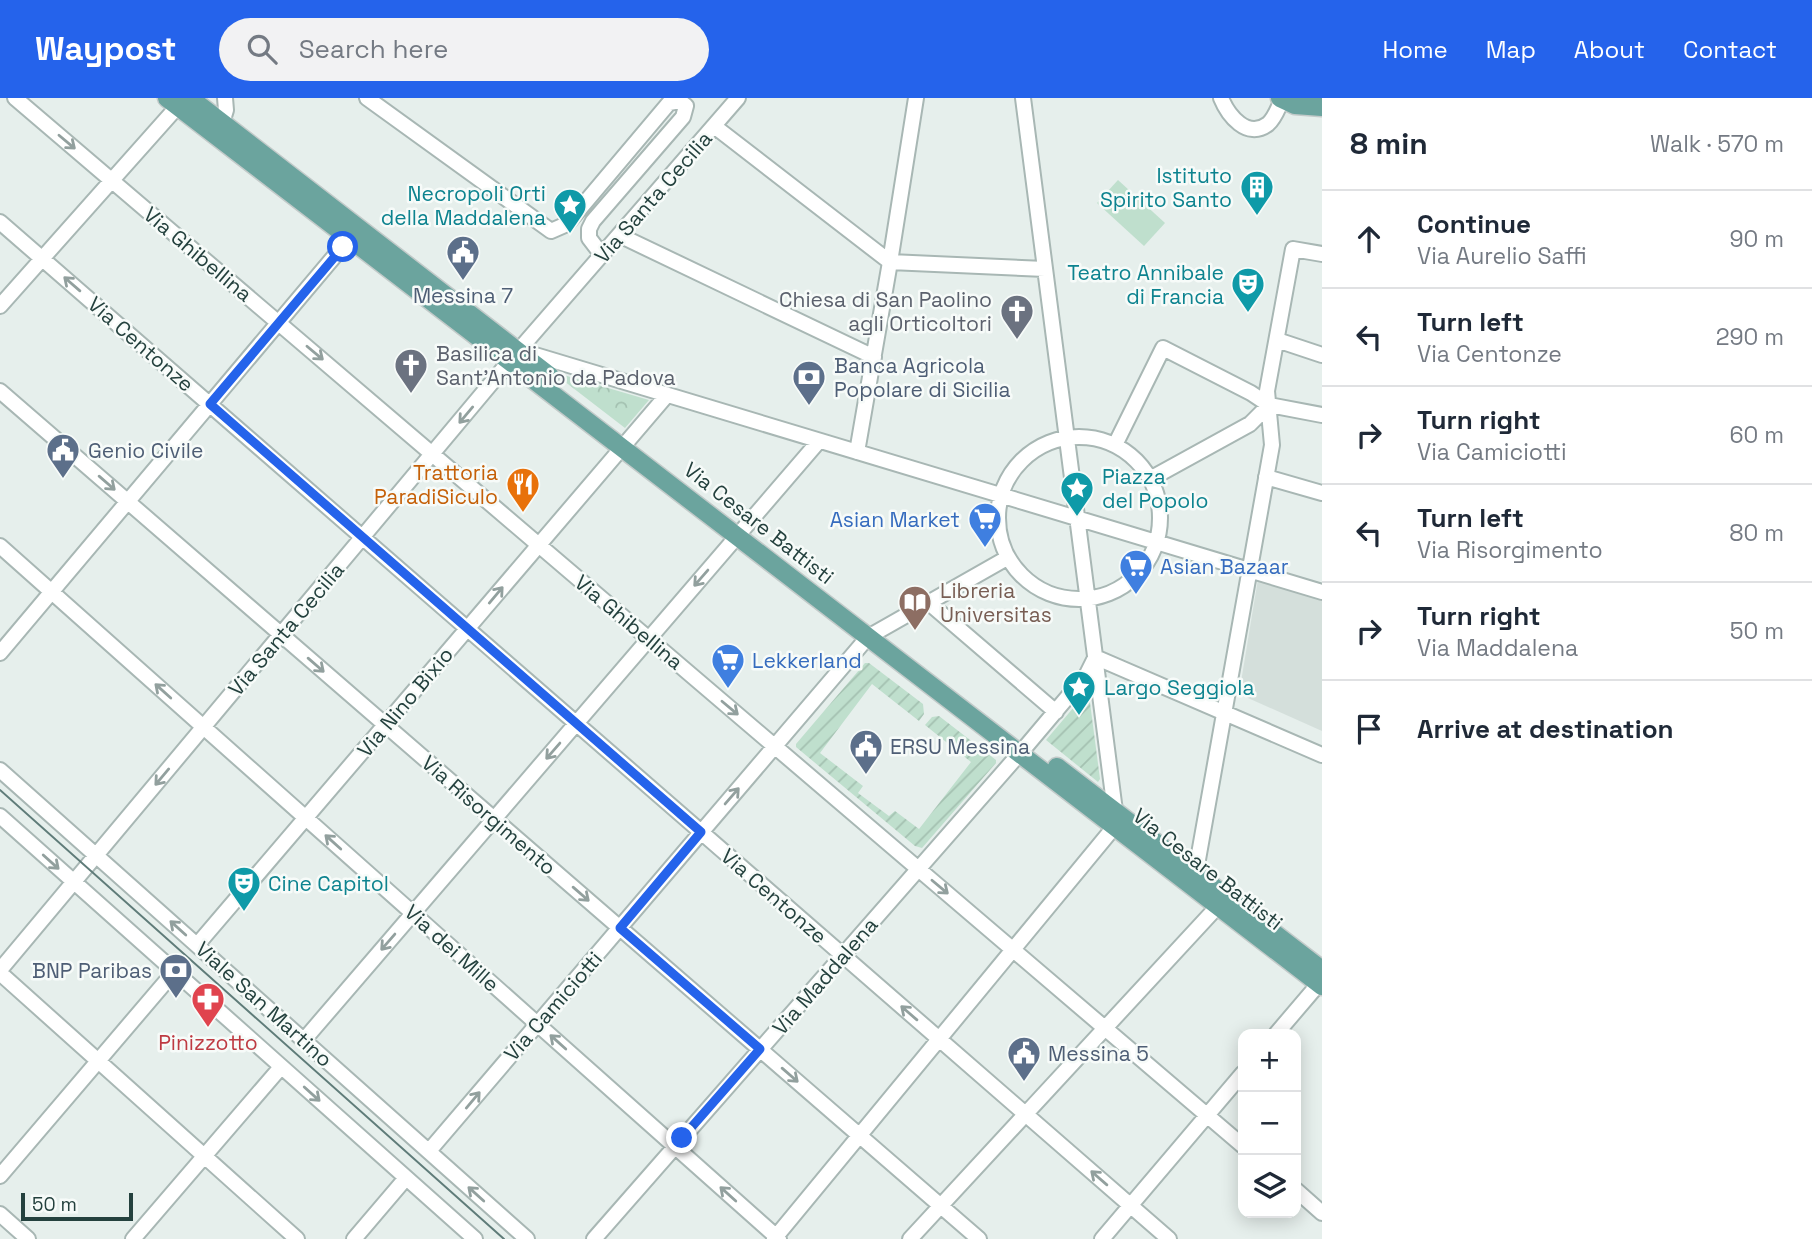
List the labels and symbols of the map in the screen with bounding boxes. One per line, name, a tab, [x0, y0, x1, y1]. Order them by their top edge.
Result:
street label: Via Santa Cecilia	[588, 125, 718, 269]
one-way arrow	[57, 134, 75, 150]
place label: Istituto Spirito Santo	[1100, 162, 1232, 213]
building icon: Istituto Spirito Santo	[1238, 168, 1276, 217]
place label: Necropoli Orti della Maddalena	[381, 180, 546, 231]
place icon: Necropoli Orti della Maddalena	[551, 186, 589, 235]
street label: Via Ghibellina	[138, 201, 258, 307]
route start	[327, 231, 358, 262]
public building icon: Messina 7	[444, 233, 482, 282]
place label: Teatro Annibale di Francia	[1067, 259, 1224, 310]
theatre icon: Teatro Annibale di Francia	[1229, 265, 1267, 314]
one-way arrow	[63, 276, 81, 292]
place label: Messina 7	[413, 282, 513, 309]
place label: Chiesa di San Paolino agli Orticoltori	[779, 286, 992, 337]
street label: Via Centonze	[82, 290, 200, 398]
church icon: Chiesa di San Paolino agli Orticoltori	[998, 292, 1036, 341]
place label: Basilica di Sant'Antonio da Padova	[436, 340, 675, 391]
one-way arrow	[305, 345, 323, 361]
church icon: Basilica di Sant'Antonio da Padova	[392, 346, 430, 395]
place label: Banca Agricola Popolare di Sicilia	[834, 352, 1010, 403]
bank icon: Banca Agricola Popolare di Sicilia	[790, 358, 828, 407]
one-way arrow	[458, 405, 474, 423]
public building icon: Genio Civile	[44, 431, 82, 480]
place label: Genio Civile	[88, 437, 203, 464]
street label: Via Cesare Battisti	[679, 456, 839, 590]
place label: Trattoria ParadiSiculo	[374, 459, 498, 510]
place label: Piazza del Popolo	[1102, 463, 1208, 514]
restaurant icon: Trattoria ParadiSiculo	[504, 465, 542, 514]
place icon: Piazza del Popolo	[1058, 469, 1096, 518]
one-way arrow	[98, 475, 116, 491]
supermarket icon: Asian Market	[966, 500, 1004, 549]
place label: Asian Market	[830, 506, 960, 533]
supermarket icon: Asian Bazaar	[1117, 547, 1155, 596]
place label: Asian Bazaar	[1160, 553, 1289, 580]
street label: Via Santa Cecilia	[222, 557, 350, 701]
street label: Via Ghibellina	[569, 569, 689, 675]
one-way arrow	[693, 569, 709, 587]
place label: Libreria Universitas	[940, 577, 1052, 628]
library icon: Libreria Universitas	[896, 583, 934, 632]
one-way arrow	[488, 587, 504, 605]
street label: Via Nino Bixio	[351, 641, 459, 763]
supermarket icon: Lekkerland	[709, 641, 747, 690]
place label: Lekkerland	[752, 647, 862, 674]
one-way arrow	[307, 656, 324, 673]
place icon: Largo Seggiola	[1060, 668, 1098, 717]
place label: Largo Seggiola	[1104, 674, 1255, 701]
one-way arrow	[154, 683, 172, 699]
one-way arrow	[721, 700, 739, 716]
public building icon: ERSU Messina	[847, 727, 885, 776]
place label: ERSU Messina	[890, 733, 1030, 760]
one-way arrow	[545, 742, 561, 760]
street label: Via Risorgimento	[416, 749, 562, 881]
one-way arrow	[155, 767, 170, 785]
one-way arrow	[724, 788, 740, 806]
street label: Via Cesare Battisti	[1128, 802, 1288, 936]
one-way arrow	[325, 834, 342, 851]
street label: Via Centonze	[715, 842, 833, 950]
one-way arrow	[42, 853, 59, 870]
theatre icon: Cine Capitol	[225, 864, 263, 913]
place label: Cine Capitol	[268, 870, 389, 897]
one-way arrow	[931, 879, 949, 895]
one-way arrow	[571, 886, 589, 902]
street label: Via dei Mille	[399, 898, 505, 998]
street label: Via Maddalena	[767, 912, 883, 1040]
one-way arrow	[169, 920, 187, 936]
one-way arrow	[380, 933, 396, 951]
street label: Viale San Martino	[190, 935, 338, 1073]
street label: Via Camiciotti	[498, 946, 608, 1066]
bank icon: BNP Paribas	[157, 951, 195, 1000]
place label: BNP Paribas	[32, 957, 152, 984]
pharmacy icon: Pinizzotto	[189, 980, 227, 1029]
one-way arrow	[900, 1005, 918, 1021]
place label: Pinizzotto	[158, 1029, 258, 1056]
one-way arrow	[550, 1034, 567, 1051]
public building icon: Messina 5	[1005, 1034, 1043, 1083]
place label: Messina 5	[1048, 1040, 1149, 1067]
one-way arrow	[780, 1067, 798, 1083]
one-way arrow	[303, 1086, 321, 1102]
one-way arrow	[465, 1091, 481, 1109]
route end	[666, 1122, 697, 1153]
one-way arrow	[1090, 1170, 1108, 1186]
one-way arrow	[468, 1185, 485, 1202]
one-way arrow	[720, 1185, 737, 1202]
scale bar	[21, 1190, 133, 1222]

